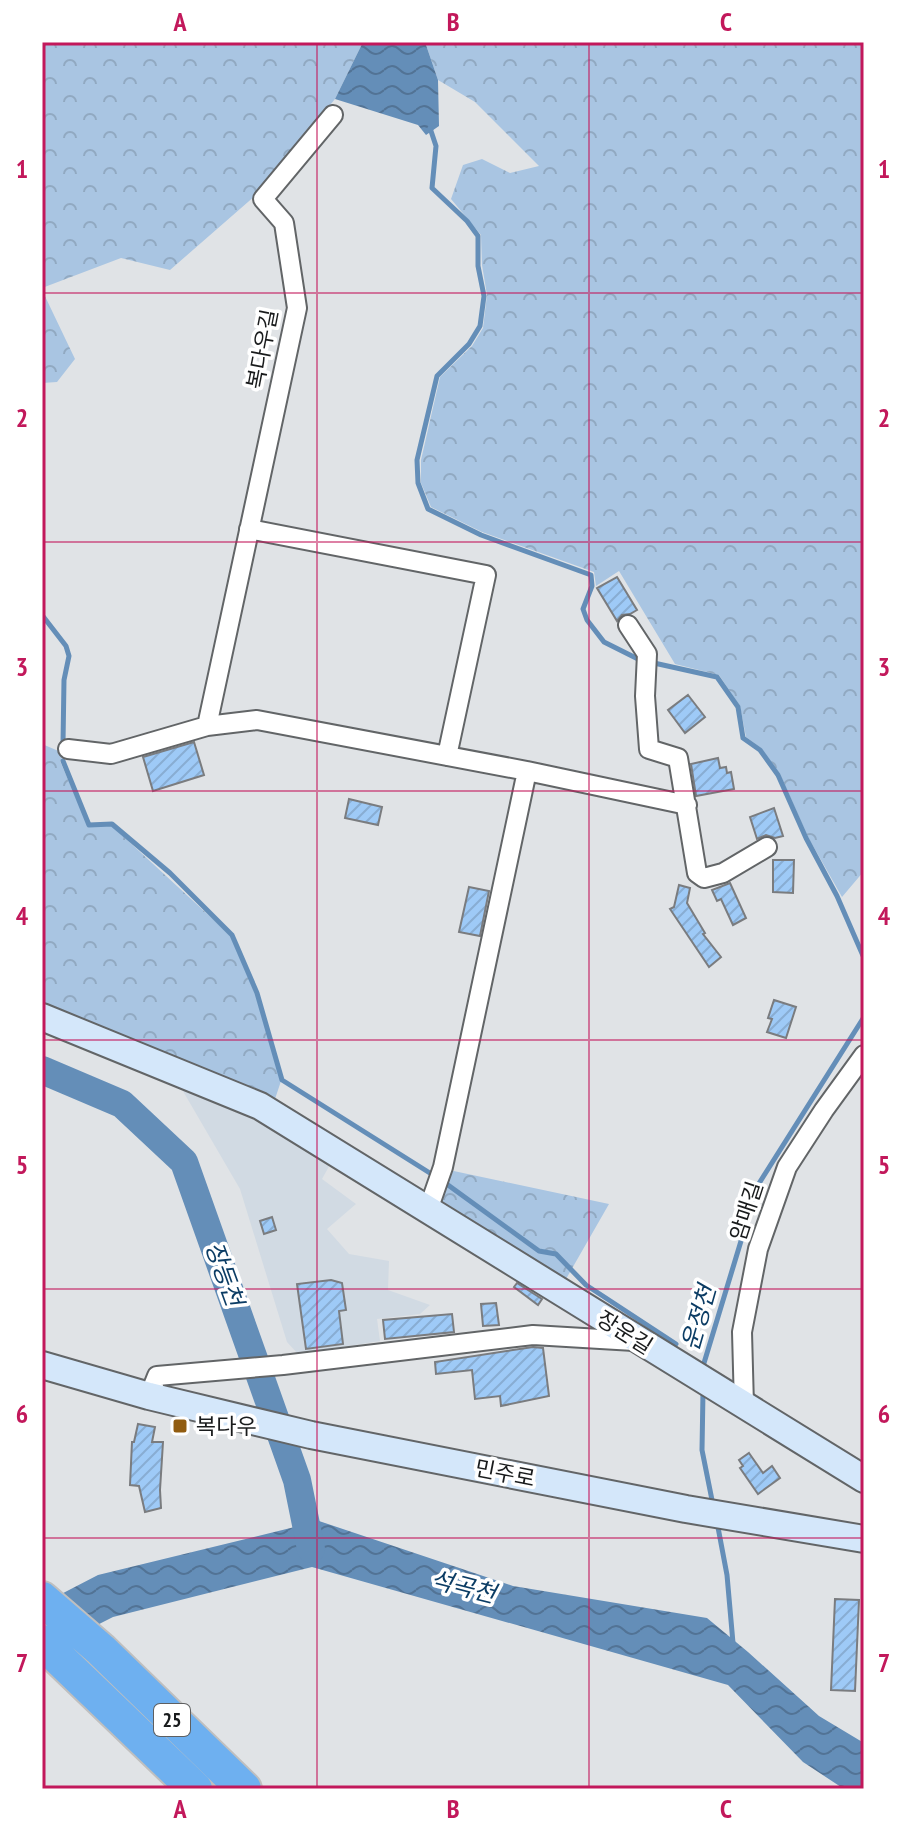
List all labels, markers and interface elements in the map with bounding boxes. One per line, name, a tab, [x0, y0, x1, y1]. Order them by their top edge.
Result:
text: A	[172, 5, 187, 38]
text: B	[447, 5, 460, 38]
text: C	[720, 5, 732, 38]
text: 1	[16, 152, 28, 185]
text: 1	[878, 152, 890, 185]
street label: 복다우길	[241, 307, 283, 391]
text: 2	[16, 401, 28, 434]
text: 2	[878, 401, 890, 434]
text: 3	[16, 650, 28, 683]
text: 3	[878, 650, 890, 683]
text: 4	[16, 899, 29, 932]
text: 4	[878, 899, 891, 932]
text: 5	[16, 1148, 28, 1181]
text: 5	[878, 1148, 890, 1181]
street label: 암매길	[723, 1178, 769, 1244]
water label: 장등천	[199, 1237, 251, 1313]
water label: 운정천	[674, 1279, 723, 1354]
street label: 장운길	[592, 1304, 658, 1360]
text: 6	[16, 1397, 28, 1430]
text: 6	[878, 1397, 890, 1430]
place label: 복다우	[196, 1412, 257, 1440]
marker: 복다우	[171, 1417, 189, 1435]
street label: 민주로	[473, 1453, 537, 1493]
water label: 석곡천	[427, 1563, 502, 1610]
text: 7	[16, 1646, 28, 1679]
text: 7	[878, 1646, 890, 1679]
road number: 25	[154, 1704, 190, 1736]
text: A	[172, 1792, 187, 1825]
text: B	[447, 1792, 460, 1825]
text: C	[720, 1792, 732, 1825]

